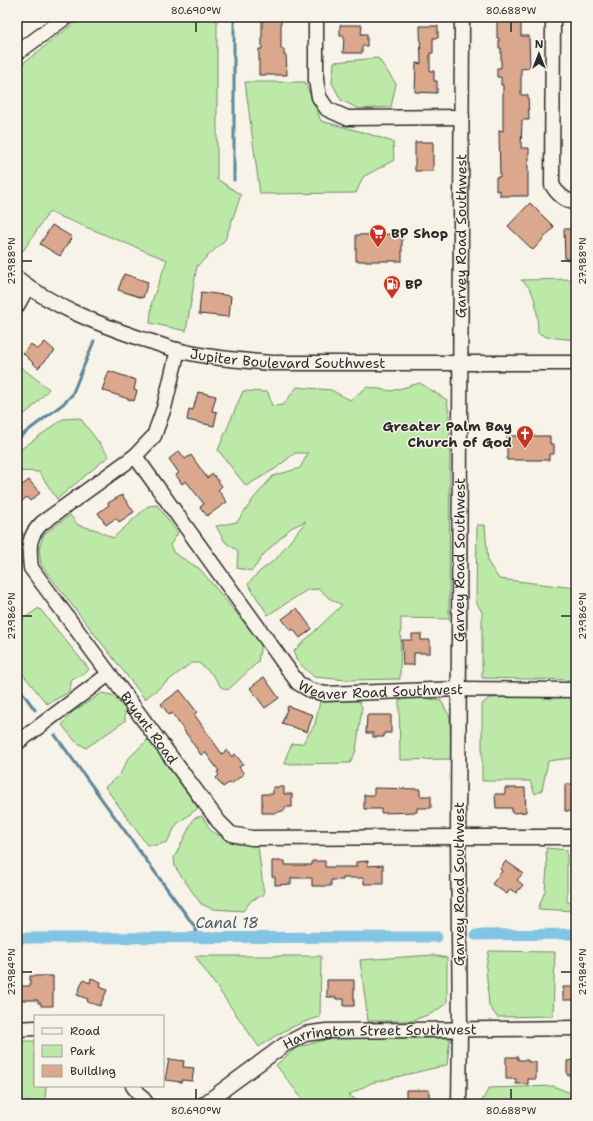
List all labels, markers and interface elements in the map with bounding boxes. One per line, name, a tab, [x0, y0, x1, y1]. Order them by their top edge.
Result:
text: 80.690°W	[171, 4, 222, 17]
text: 80.688°W	[486, 4, 537, 17]
north arrow	[519, 34, 559, 74]
text: N	[535, 37, 544, 52]
street label: Garvey Road Southwest	[452, 154, 470, 318]
supermarket icon: BP Shop	[368, 223, 388, 248]
place label: BP Shop	[391, 224, 448, 242]
text: 27.988°N	[5, 237, 18, 285]
text: 27.988°N	[576, 237, 589, 285]
fuel station icon: BP	[382, 274, 402, 299]
place label: BP	[405, 275, 423, 293]
street label: Jupiter Boulevard Southwest	[189, 344, 385, 372]
place label: Greater Palm Bay Church of God	[382, 417, 512, 451]
church icon: Greater Palm Bay Church of God	[515, 424, 535, 449]
street label: Garvey Road Southwest	[450, 478, 469, 642]
text: 27.986°N	[5, 592, 18, 640]
text: 27.986°N	[576, 592, 589, 640]
street label: Weaver Road Southwest	[295, 676, 463, 703]
street label: Bryant Road	[116, 688, 182, 768]
street label: Garvey Road Southwest	[450, 802, 468, 966]
water label: Canal 18	[196, 913, 258, 933]
text: 27.984°N	[5, 948, 18, 996]
text: 27.984°N	[576, 948, 589, 996]
legend	[34, 1015, 164, 1087]
street label: Harrington Street Southwest	[279, 1020, 477, 1053]
text: Road	[70, 1023, 101, 1039]
text: Park	[70, 1043, 96, 1059]
text: Building	[70, 1063, 116, 1079]
text: 80.690°W	[171, 1104, 222, 1117]
text: 80.688°W	[486, 1104, 537, 1117]

